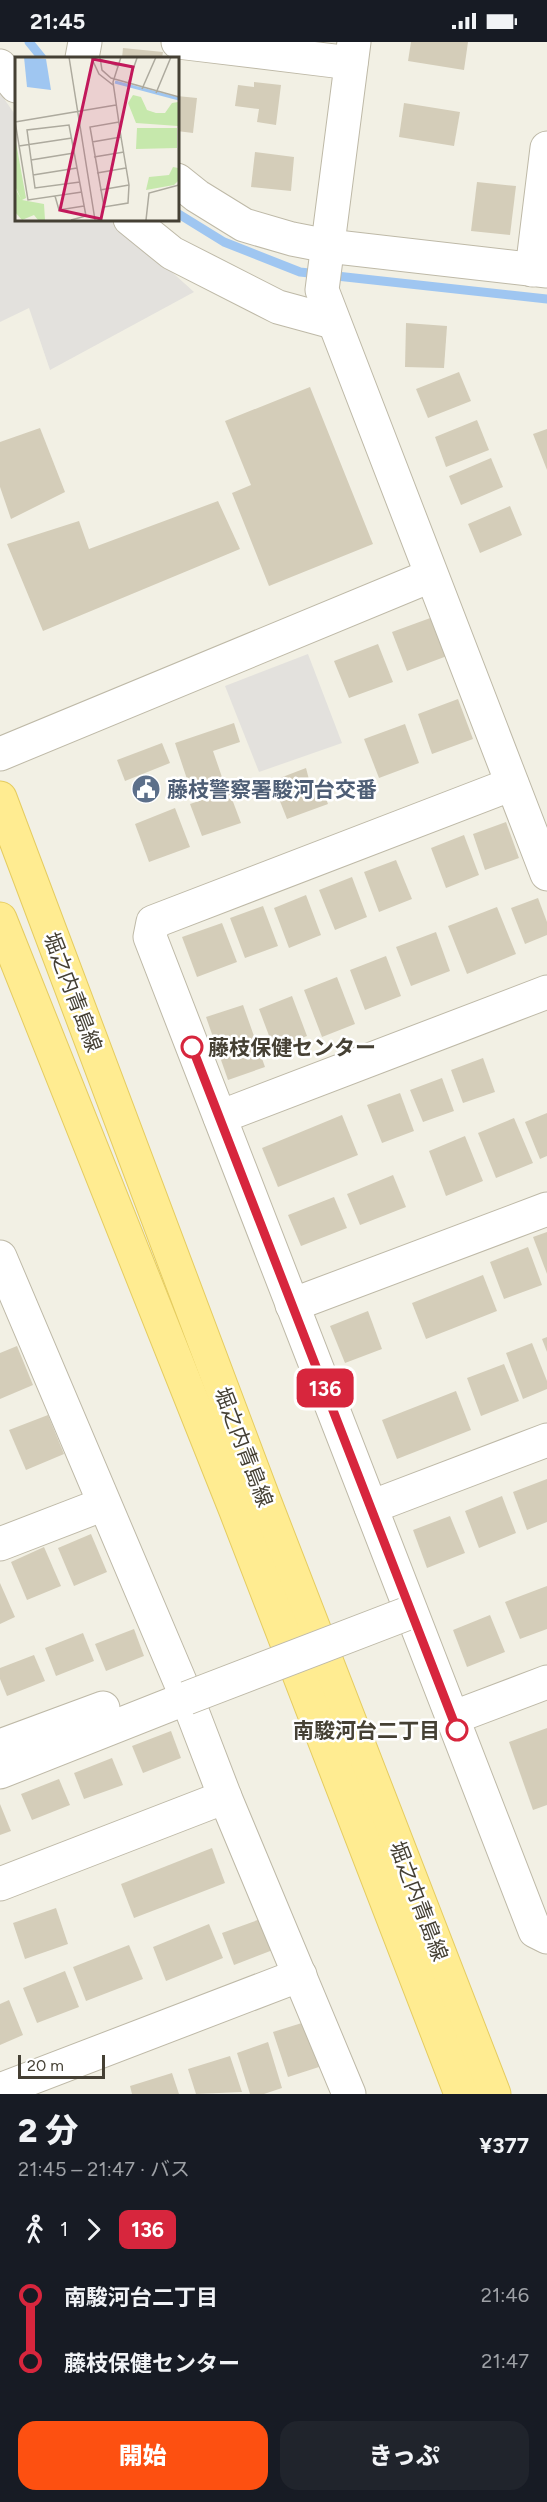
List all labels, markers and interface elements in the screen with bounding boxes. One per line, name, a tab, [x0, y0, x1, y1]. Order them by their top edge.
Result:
text: 21:45	[30, 8, 85, 35]
inset map	[15, 57, 178, 220]
public building icon: 藤枝警察署駿河台交番	[130, 773, 162, 805]
place label: 藤枝警察署駿河台交番	[167, 777, 377, 802]
street label: 堀之内青島線	[39, 929, 107, 1055]
place label: 藤枝保健センター	[208, 1035, 376, 1060]
marker: 藤枝保健センター	[181, 1036, 203, 1058]
line badge: 136	[290, 1368, 360, 1408]
text: 136	[309, 1376, 341, 1401]
street label: 堀之内青島線	[210, 1384, 278, 1510]
place label: 南駿河台二丁目	[293, 1718, 440, 1743]
marker: 南駿河台二丁目	[446, 1719, 468, 1741]
street label: 堀之内青島線	[385, 1838, 453, 1964]
scale bar	[18, 2052, 105, 2080]
text: 20 m	[27, 2056, 64, 2075]
text: 2 分	[18, 2111, 78, 2150]
text: ¥377	[479, 2132, 529, 2159]
text: 21:45 – 21:47 · バス	[18, 2157, 190, 2181]
icon: walk	[18, 2213, 51, 2246]
icon: forward	[77, 2213, 110, 2246]
text: 1	[60, 2217, 68, 2241]
text: 136	[131, 2217, 164, 2242]
text: 21:46	[481, 2283, 529, 2307]
text: 南駿河台二丁目	[64, 2284, 218, 2311]
text: 21:47	[481, 2349, 529, 2373]
text: 藤枝保健センター	[64, 2350, 240, 2377]
button: 開始	[18, 2421, 268, 2490]
button: きっぷ	[280, 2421, 529, 2490]

